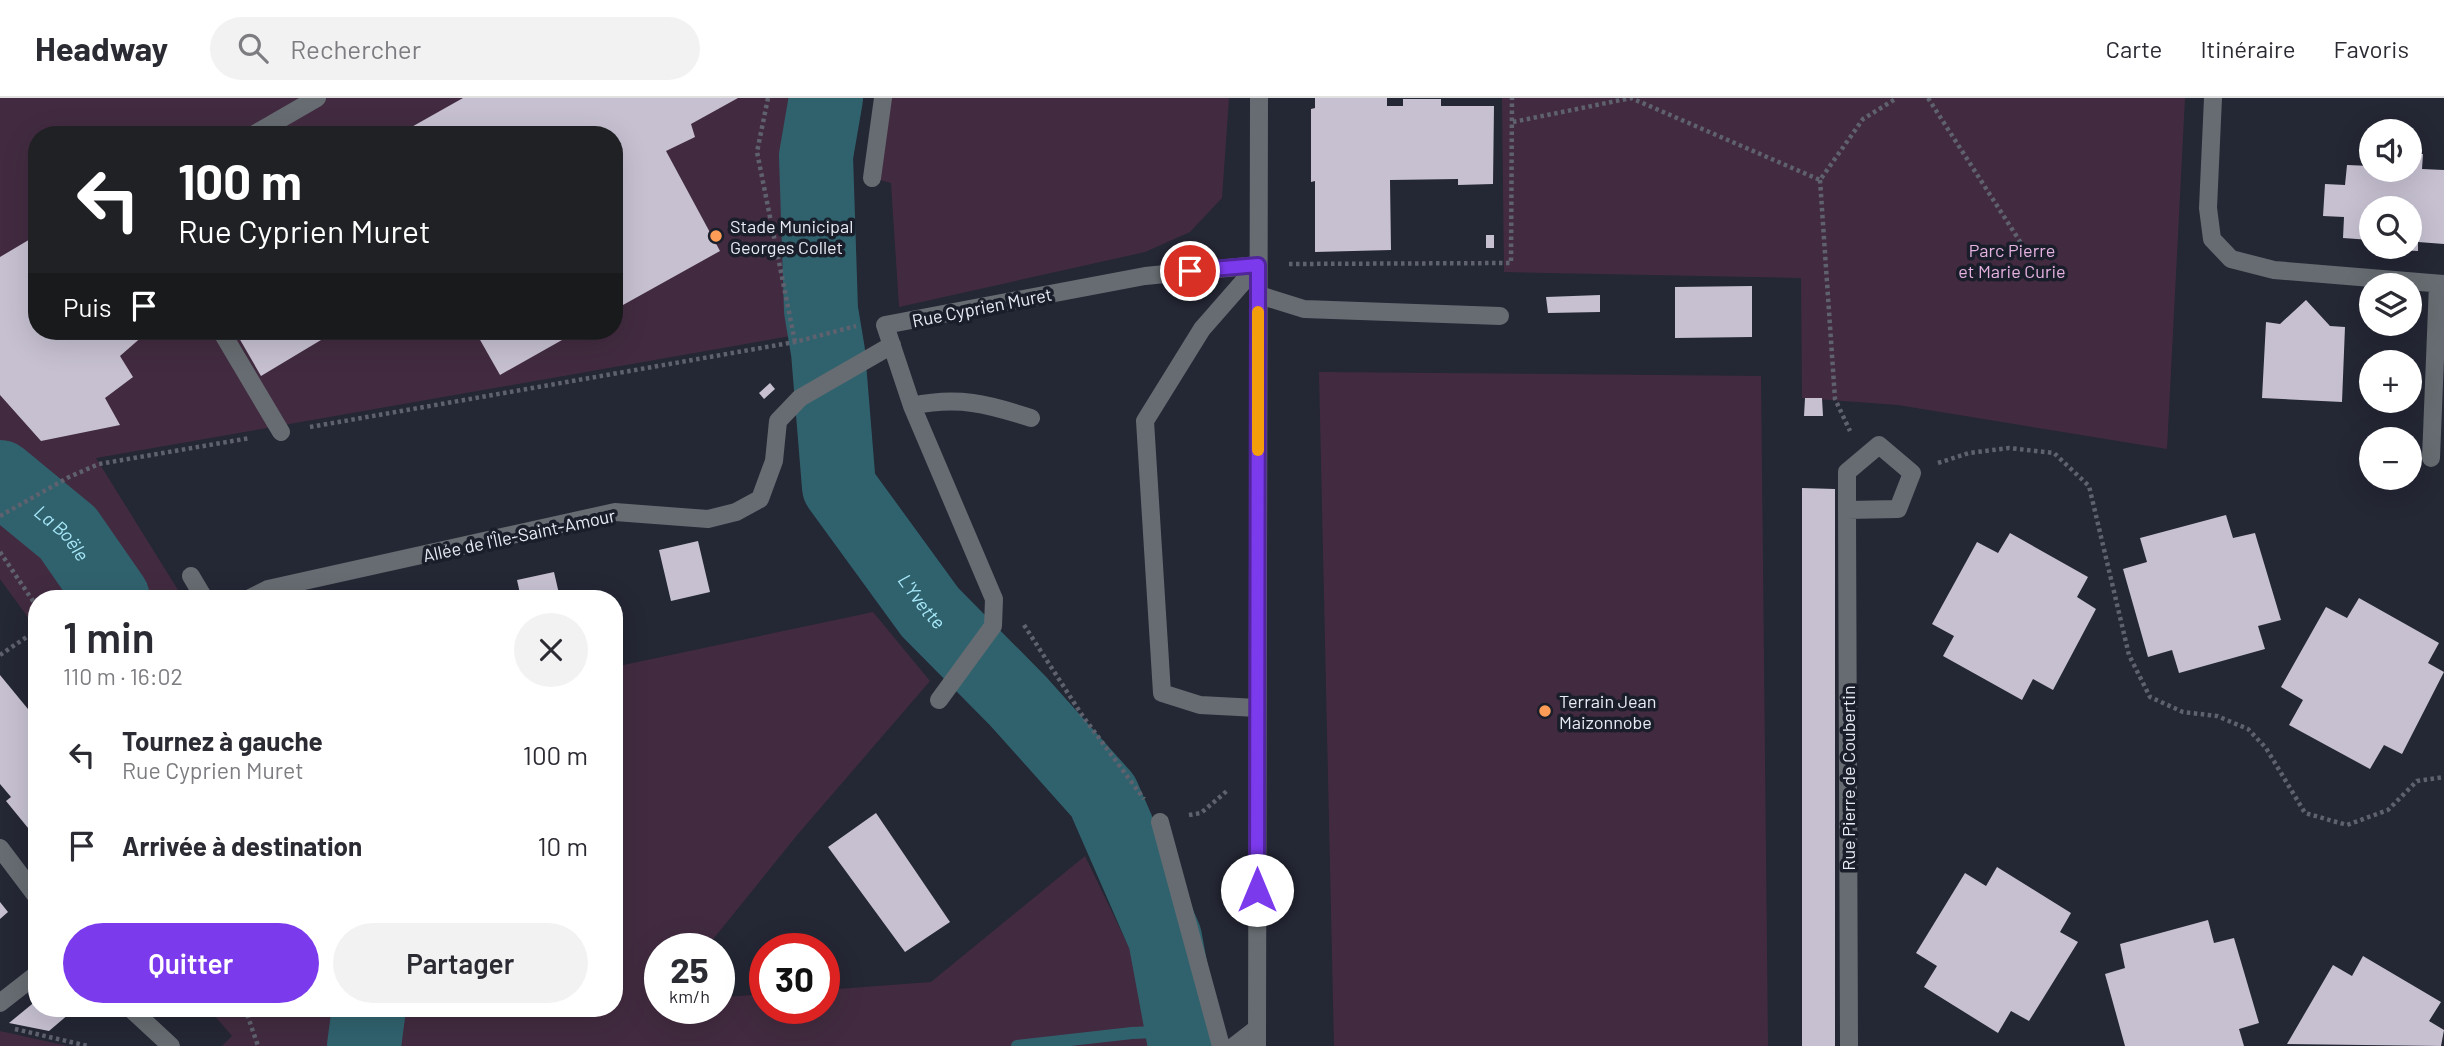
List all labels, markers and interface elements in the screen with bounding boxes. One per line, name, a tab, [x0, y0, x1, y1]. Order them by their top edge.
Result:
search box	[210, 17, 700, 80]
text: Headway	[35, 28, 168, 68]
icon: search	[234, 29, 272, 67]
text: Rechercher	[290, 33, 421, 64]
text: Carte	[2106, 34, 2162, 63]
text: Itinéraire	[2200, 34, 2296, 63]
text: Favoris	[2334, 34, 2409, 63]
map controls	[2359, 119, 2422, 490]
button: sound	[2359, 119, 2422, 182]
text: 100 m	[178, 151, 302, 210]
icon: left	[63, 154, 154, 245]
button: search	[2359, 196, 2422, 259]
text: Rue Cyprien Muret	[178, 211, 431, 249]
place label: Stade Municipal Georges Collet	[730, 215, 853, 258]
marker: Stade Municipal Georges Collet	[708, 228, 724, 244]
park label: Parc Pierre et Marie Curie	[1958, 239, 2066, 282]
pin	[1160, 241, 1220, 301]
icon: arrive	[1171, 252, 1209, 290]
button: layers	[2359, 273, 2422, 336]
street label: Rue Cyprien Muret	[910, 283, 1054, 331]
icon: arrive	[125, 287, 163, 325]
text: Puis	[63, 291, 111, 322]
button: +	[2359, 350, 2422, 413]
button: −	[2359, 427, 2422, 490]
water label: La Boële	[31, 499, 95, 565]
street label: Allée de l'Île-Saint-Amour	[421, 504, 618, 566]
water label: L'Yvette	[894, 569, 951, 633]
text: 1 min	[63, 611, 155, 661]
button: close	[514, 613, 588, 687]
text: 110 m · 16:02	[63, 662, 183, 690]
street label: Rue Pierre de Coubertin	[1837, 685, 1859, 871]
place label: Terrain Jean Maizonnobe	[1559, 690, 1657, 733]
marker: Terrain Jean Maizonnobe	[1537, 703, 1553, 719]
text: Tournez à gauche	[122, 725, 323, 756]
icon: left	[63, 736, 101, 774]
text: 100 m	[523, 739, 588, 770]
text: Rue Cyprien Muret	[122, 756, 304, 784]
icon: arrive	[63, 827, 101, 865]
text: Arrivée à destination	[122, 830, 362, 861]
text: 10 m	[538, 830, 588, 861]
position arrow	[1220, 853, 1294, 927]
button: Quitter	[63, 923, 319, 1003]
button: Partager	[333, 923, 588, 1003]
speed limit sign: 30	[749, 933, 840, 1024]
text: 25	[670, 948, 709, 990]
text: km/h	[669, 985, 710, 1007]

